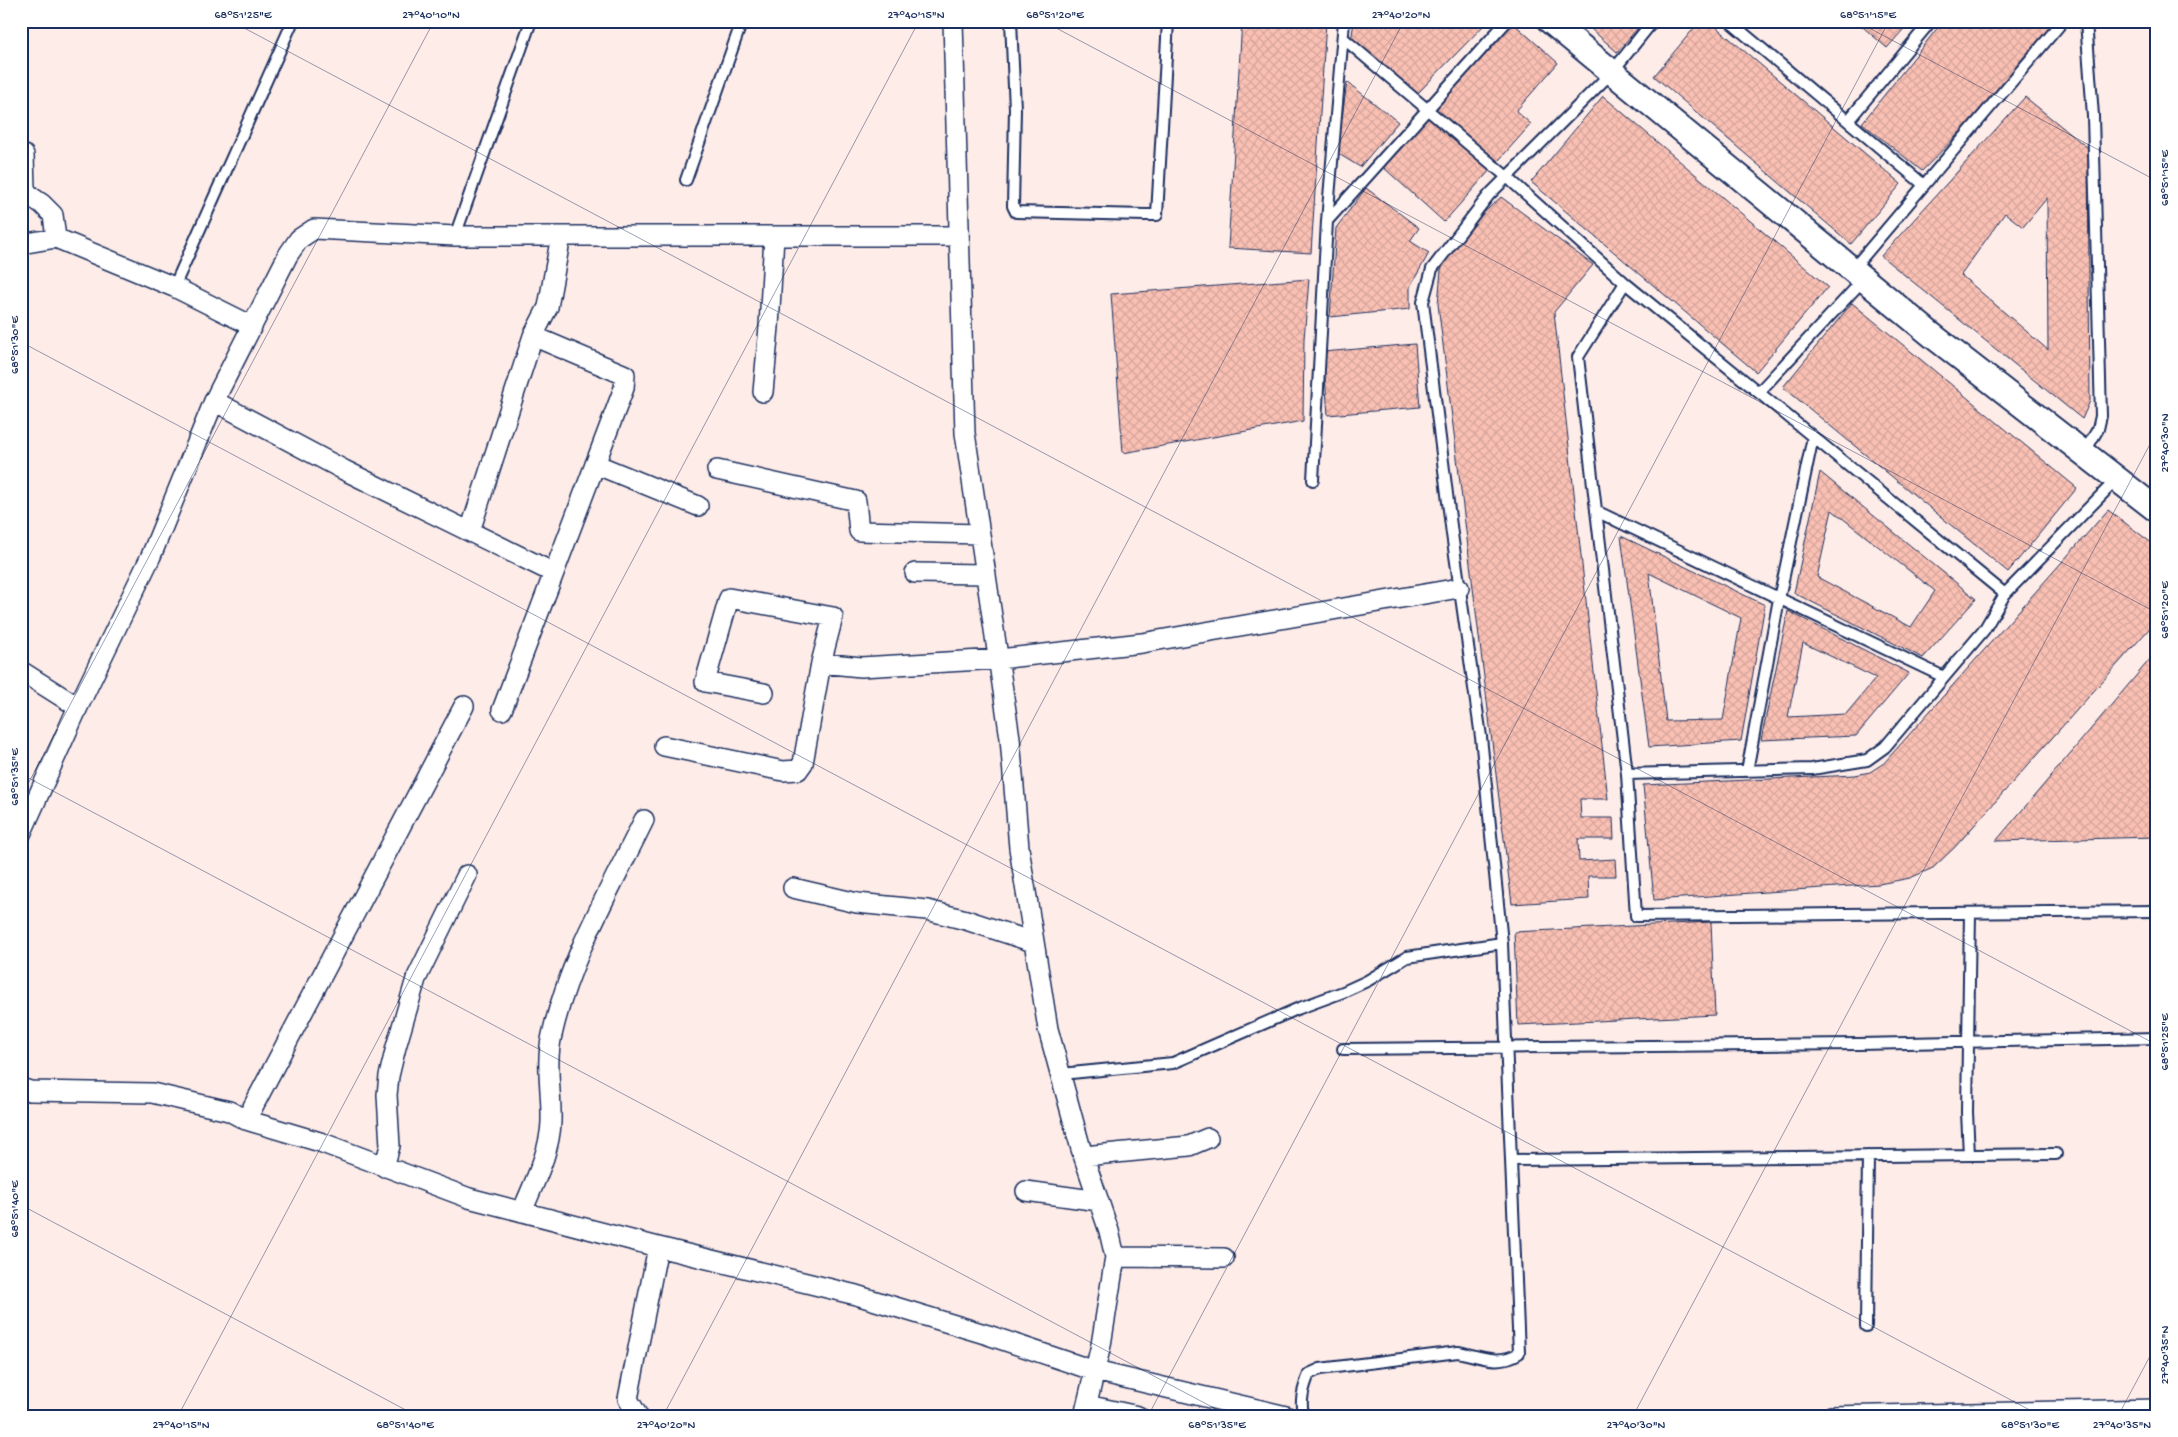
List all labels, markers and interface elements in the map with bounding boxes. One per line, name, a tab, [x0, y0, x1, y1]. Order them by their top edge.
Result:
text: 68°51'25"E	[215, 9, 272, 23]
text: 27°40'10"N	[402, 9, 460, 23]
text: 27°40'15"N	[887, 9, 945, 23]
text: 68°51'20"E	[1026, 9, 1084, 23]
text: 27°40'20"N	[1372, 9, 1430, 23]
text: 68°51'15"E	[1840, 9, 1896, 23]
text: 68°51'15"E	[2159, 150, 2173, 206]
text: 68°51'30"E	[9, 316, 23, 374]
text: 27°40'30"N	[2159, 413, 2173, 472]
text: 68°51'20"E	[2159, 581, 2173, 639]
text: 68°51'35"E	[9, 748, 23, 806]
text: 68°51'25"E	[2159, 1013, 2173, 1070]
text: 68°51'40"E	[9, 1180, 23, 1238]
text: 27°40'35"N	[2159, 1326, 2173, 1384]
text: 27°40'15"N	[152, 1419, 210, 1433]
text: 68°51'40"E	[376, 1419, 434, 1433]
text: 27°40'20"N	[637, 1419, 695, 1433]
text: 68°51'35"E	[1188, 1419, 1246, 1433]
text: 27°40'30"N	[1607, 1419, 1666, 1433]
text: 68°51'30"E	[2001, 1419, 2059, 1433]
text: 27°40'35"N	[2093, 1419, 2151, 1433]

